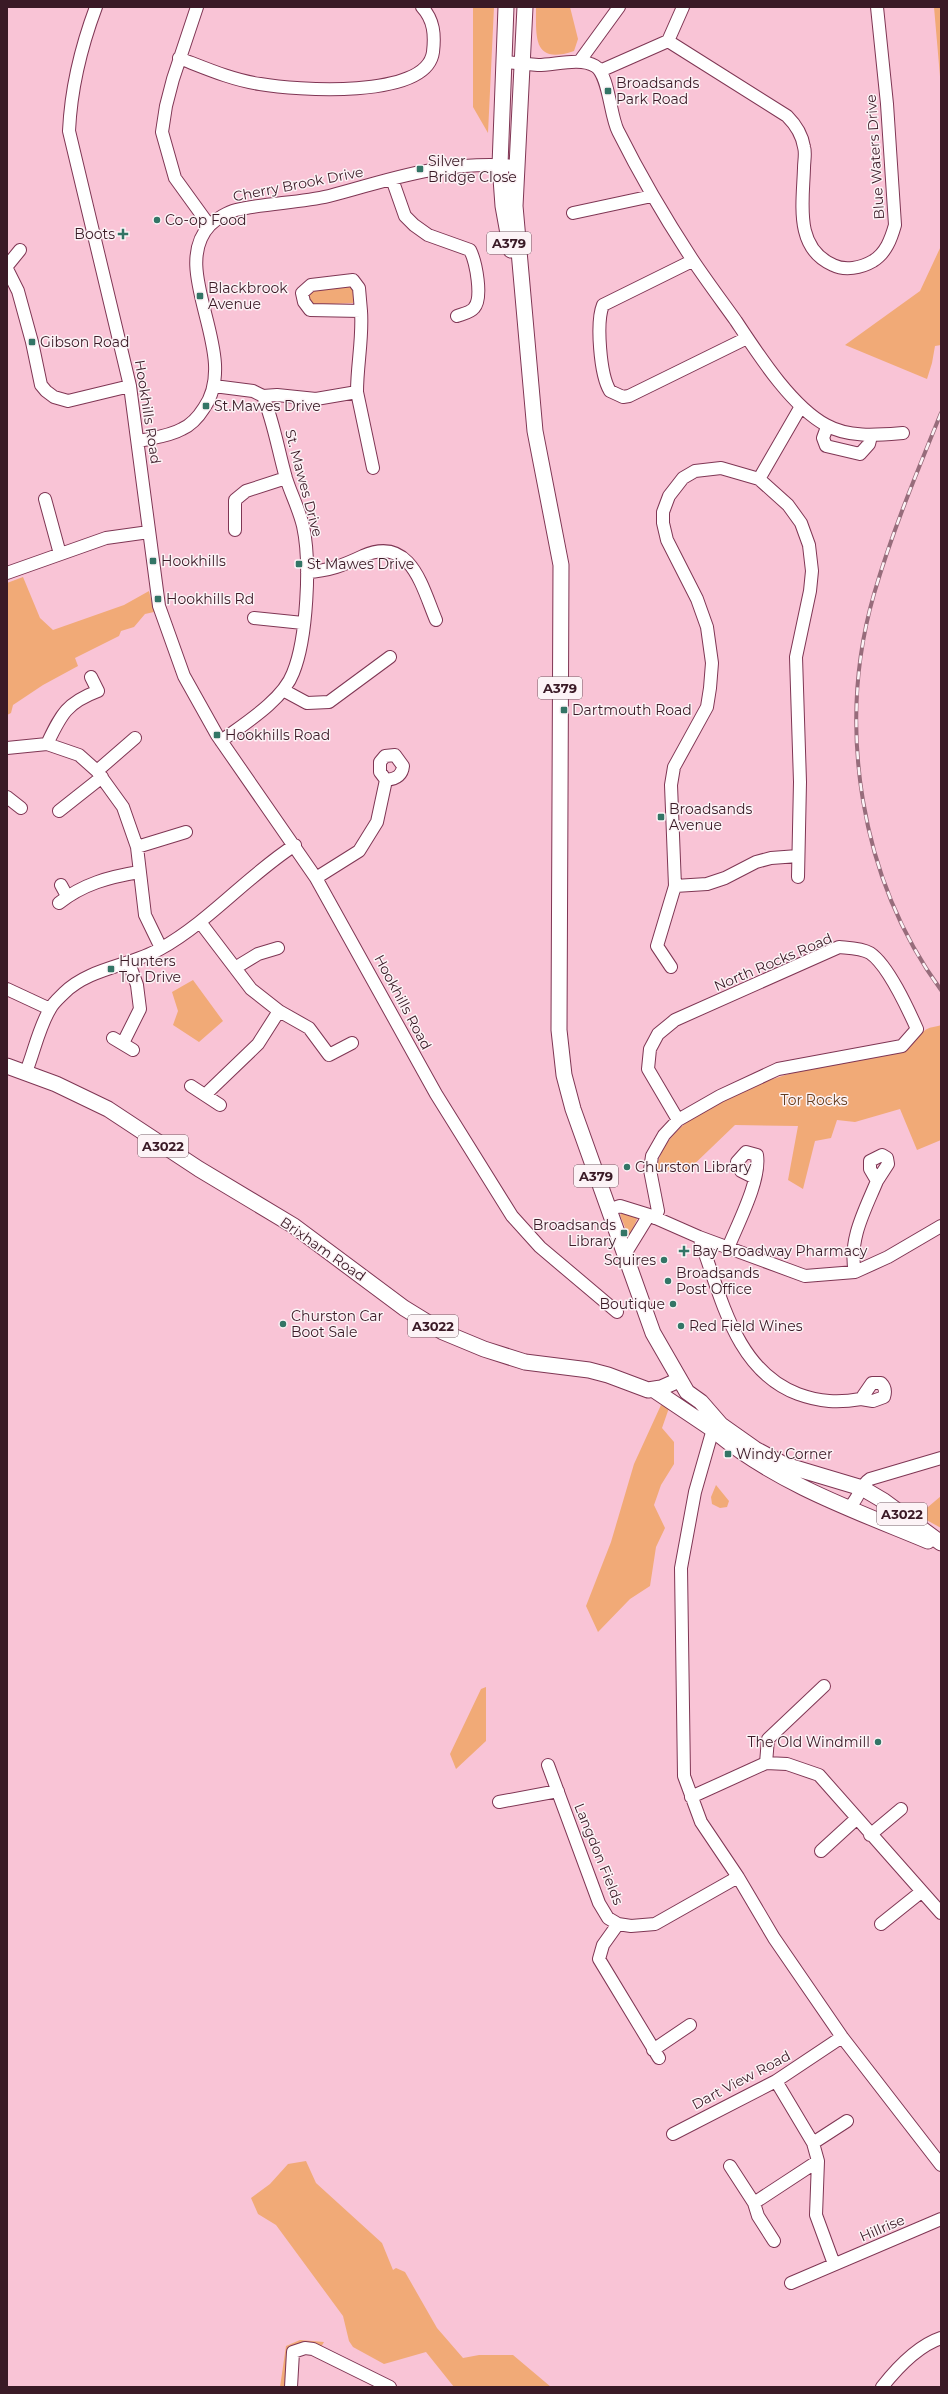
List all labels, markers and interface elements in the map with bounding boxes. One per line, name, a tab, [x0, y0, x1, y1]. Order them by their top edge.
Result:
place label: Broadsands Park Road	[616, 74, 700, 108]
marker: Broadsands Park Road	[603, 86, 613, 96]
street label: Blue Waters Drive	[862, 94, 888, 220]
place label: Silver Bridge Close	[428, 152, 517, 186]
street label: Cherry Brook Drive	[231, 163, 365, 205]
marker: Silver Bridge Close	[415, 164, 425, 174]
place label: Co-op Food	[165, 211, 247, 229]
marker: Co-op Food	[152, 215, 162, 225]
place label: Boots	[74, 225, 115, 243]
marker: Boots	[118, 229, 128, 239]
road number: A379	[487, 232, 531, 254]
place label: Blackbrook Avenue	[208, 279, 288, 313]
marker: Blackbrook Avenue	[195, 291, 205, 301]
place label: Gibson Road	[40, 333, 129, 351]
marker: Gibson Road	[27, 337, 37, 347]
street label: Hookhills Road	[131, 359, 165, 465]
place label: St.Mawes Drive	[214, 397, 321, 415]
marker: St.Mawes Drive	[201, 401, 211, 411]
street label: St. Mawes Drive	[281, 427, 327, 539]
place label: Hookhills	[161, 552, 226, 570]
place label: St Mawes Drive	[307, 555, 414, 573]
marker: Hookhills	[148, 556, 158, 566]
marker: St Mawes Drive	[294, 559, 304, 569]
place label: Hookhills Rd	[166, 590, 254, 608]
marker: Hookhills Rd	[153, 594, 163, 604]
road number: A379	[538, 677, 582, 699]
place label: Dartmouth Road	[572, 701, 692, 719]
marker: Dartmouth Road	[559, 705, 569, 715]
place label: Hookhills Road	[225, 726, 330, 744]
marker: Hookhills Road	[212, 730, 222, 740]
place label: Broadsands Avenue	[669, 800, 753, 834]
marker: Broadsands Avenue	[656, 812, 666, 822]
street label: North Rocks Road	[711, 929, 835, 995]
street label: Hookhills Road	[370, 951, 436, 1053]
place label: Hunters Tor Drive	[119, 952, 181, 986]
marker: Hunters Tor Drive	[106, 964, 116, 974]
park label: Tor Rocks	[781, 1091, 848, 1109]
road number: A3022	[138, 1135, 188, 1157]
place label: Churston Library	[635, 1158, 752, 1176]
marker: Churston Library	[622, 1162, 632, 1172]
road number: A379	[574, 1165, 618, 1187]
street label: Brixham Road	[277, 1213, 369, 1285]
place label: Broadsands Library	[533, 1216, 616, 1250]
marker: Broadsands Library	[619, 1228, 629, 1238]
place label: Bay Broadway Pharmacy	[692, 1242, 868, 1260]
marker: Bay Broadway Pharmacy	[679, 1246, 689, 1256]
place label: Squires	[604, 1251, 656, 1269]
marker: Squires	[659, 1255, 669, 1265]
place label: Broadsands Post Office	[676, 1264, 760, 1298]
marker: Broadsands Post Office	[663, 1276, 673, 1286]
place label: Boutique	[599, 1295, 665, 1313]
marker: Boutique	[668, 1299, 678, 1309]
place label: Churston Car Boot Sale	[291, 1307, 384, 1341]
road number: A3022	[408, 1315, 458, 1337]
place label: Red Field Wines	[689, 1317, 803, 1335]
marker: Churston Car Boot Sale	[278, 1319, 288, 1329]
marker: Red Field Wines	[676, 1321, 686, 1331]
place label: Windy Corner	[736, 1445, 833, 1463]
marker: Windy Corner	[723, 1449, 733, 1459]
road number: A3022	[877, 1503, 927, 1525]
place label: The Old Windmill	[748, 1733, 870, 1751]
marker: The Old Windmill	[873, 1737, 883, 1747]
street label: Langdon Fields	[570, 1800, 628, 1908]
street label: Dart View Road	[689, 2046, 793, 2114]
street label: Hillrise	[857, 2210, 907, 2246]

